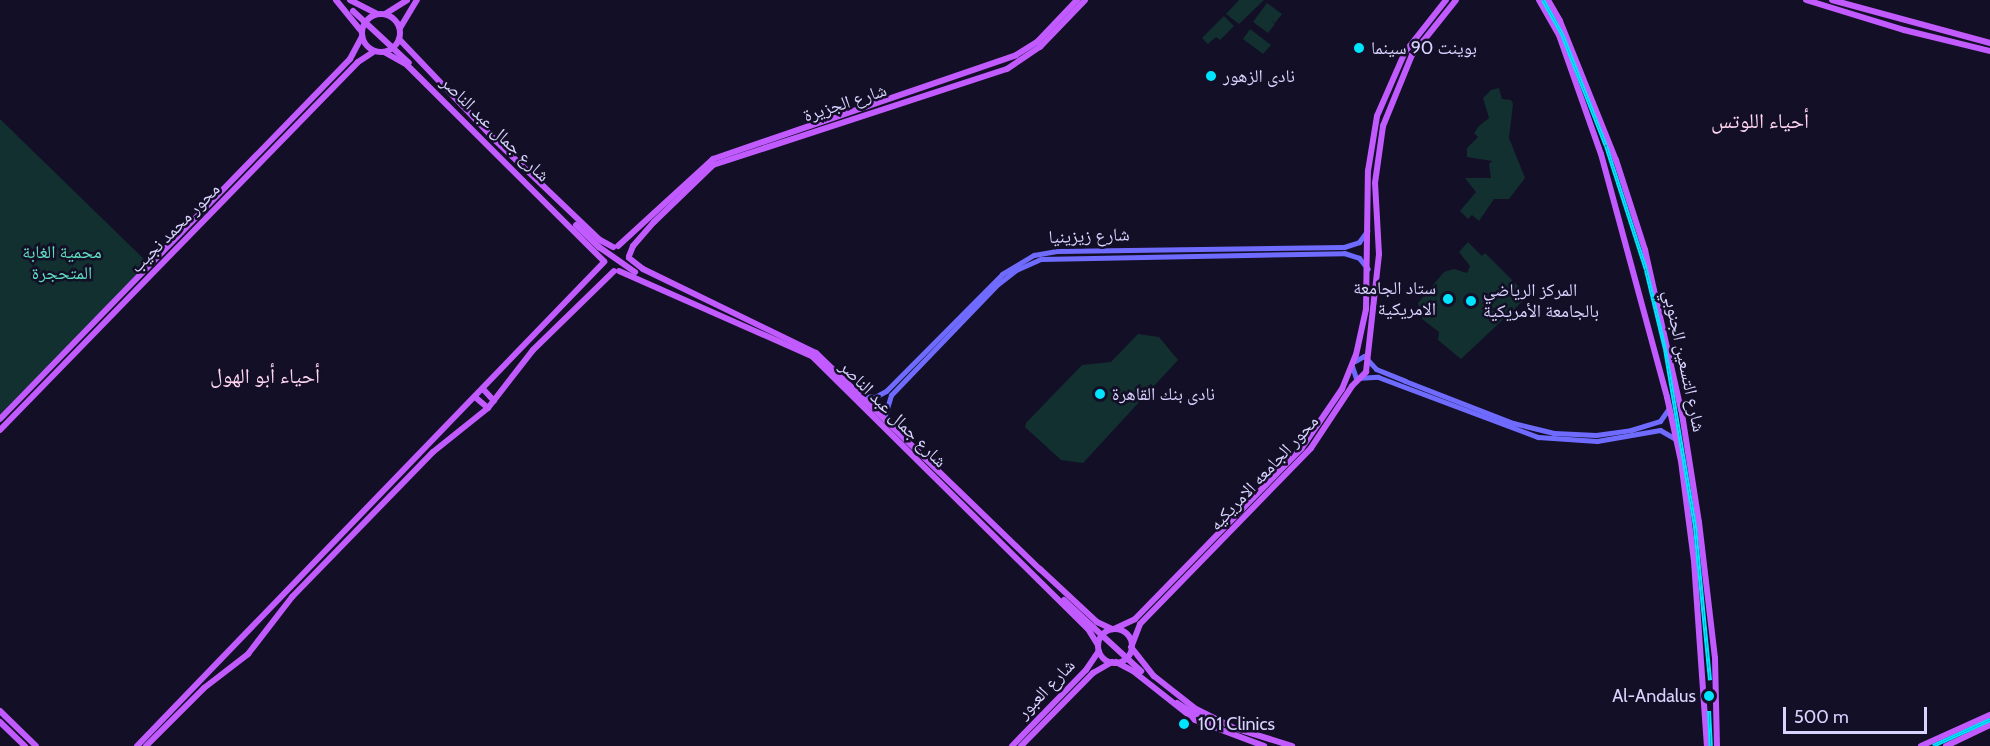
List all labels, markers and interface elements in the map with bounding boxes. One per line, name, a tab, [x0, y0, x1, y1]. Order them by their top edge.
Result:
place label: بوينت 90 سينما	[1371, 37, 1477, 59]
marker: بوينت 90 سينما	[1352, 41, 1366, 55]
place label: نادى الزهور	[1223, 65, 1295, 87]
marker: نادى الزهور	[1204, 69, 1218, 83]
street label: شارع جمال عبد الناصر	[436, 72, 554, 186]
street label: شارع الجزيرة	[801, 79, 889, 127]
district label: أحياء اللوتس	[1711, 108, 1809, 134]
street label: محور محمد نجيب	[126, 179, 224, 277]
street label: شارع زيزينيا	[1048, 224, 1130, 248]
park label: محمية الغابة المتحجرة	[22, 242, 102, 284]
place label: ستاد الجامعة الامريكية	[1353, 278, 1436, 320]
place label: المركز الرياضي بالجامعة الأمريكية	[1483, 280, 1599, 322]
street label: شارع التسعين الجنوبي	[1658, 288, 1710, 434]
marker: ستاد الجامعة الامريكية	[1441, 292, 1455, 306]
marker: المركز الرياضي بالجامعة الأمريكية	[1464, 294, 1478, 308]
street label: شارع جمال عبد الناصر	[835, 356, 951, 472]
district label: أحياء أبو الهول	[210, 363, 320, 389]
place label: نادى بنك القاهرة	[1112, 383, 1215, 405]
marker: نادى بنك القاهرة	[1093, 387, 1107, 401]
street label: محور الجامعه الامريكيه	[1205, 411, 1323, 535]
street label: شارع العبور	[1012, 655, 1080, 723]
place label: Al-Andalus	[1612, 685, 1696, 707]
marker: Al-Andalus	[1700, 687, 1718, 705]
scale bar	[1786, 695, 1930, 733]
text: 500 m	[1794, 706, 1849, 728]
place label: 101 Clinics	[1198, 713, 1275, 735]
marker: 101 Clinics	[1175, 715, 1193, 733]

